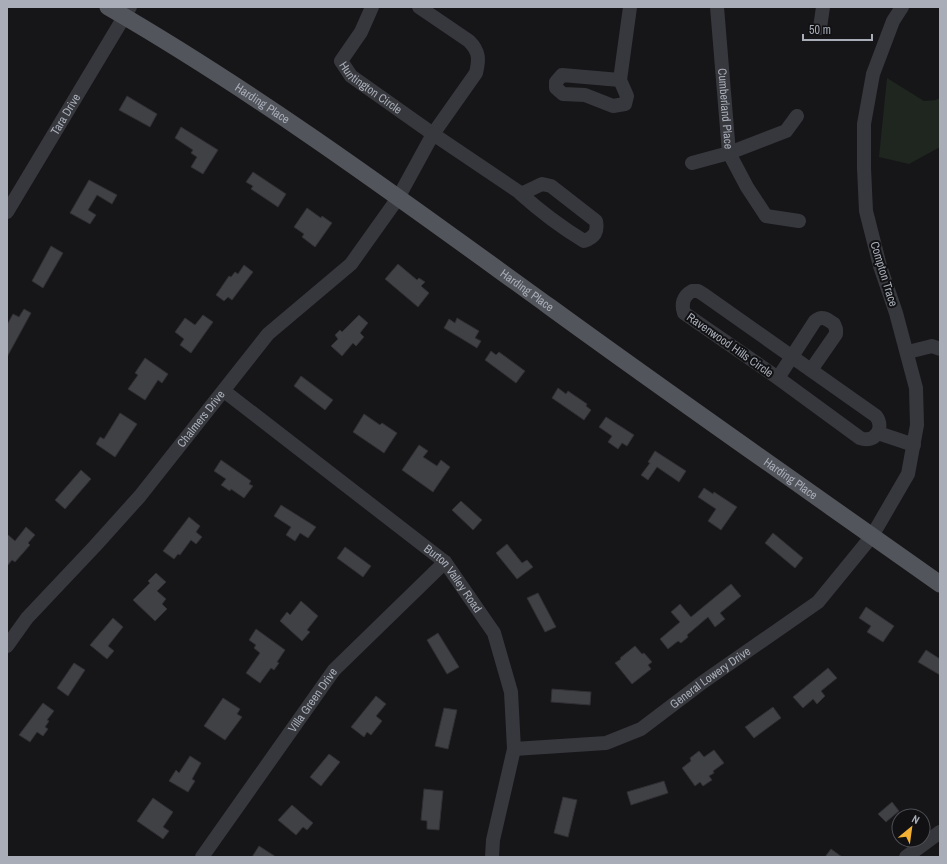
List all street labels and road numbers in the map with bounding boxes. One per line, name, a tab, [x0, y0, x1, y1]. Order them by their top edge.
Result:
street label: Huntington Circle	[335, 58, 405, 118]
street label: Cumberland Place	[714, 68, 737, 150]
street label: Harding Place	[232, 80, 293, 127]
street label: Tara Drive	[47, 91, 84, 138]
street label: Compton Trace	[867, 239, 901, 309]
street label: Harding Place	[497, 266, 557, 315]
street label: Ravenwood Hills Circle	[684, 309, 776, 381]
street label: Chalmers Drive	[173, 387, 228, 451]
street label: Harding Place	[760, 454, 821, 503]
street label: Burton Valley Road	[421, 541, 485, 616]
street label: General Lowery Drive	[667, 643, 754, 712]
street label: Villa Green Drive	[284, 665, 341, 736]

